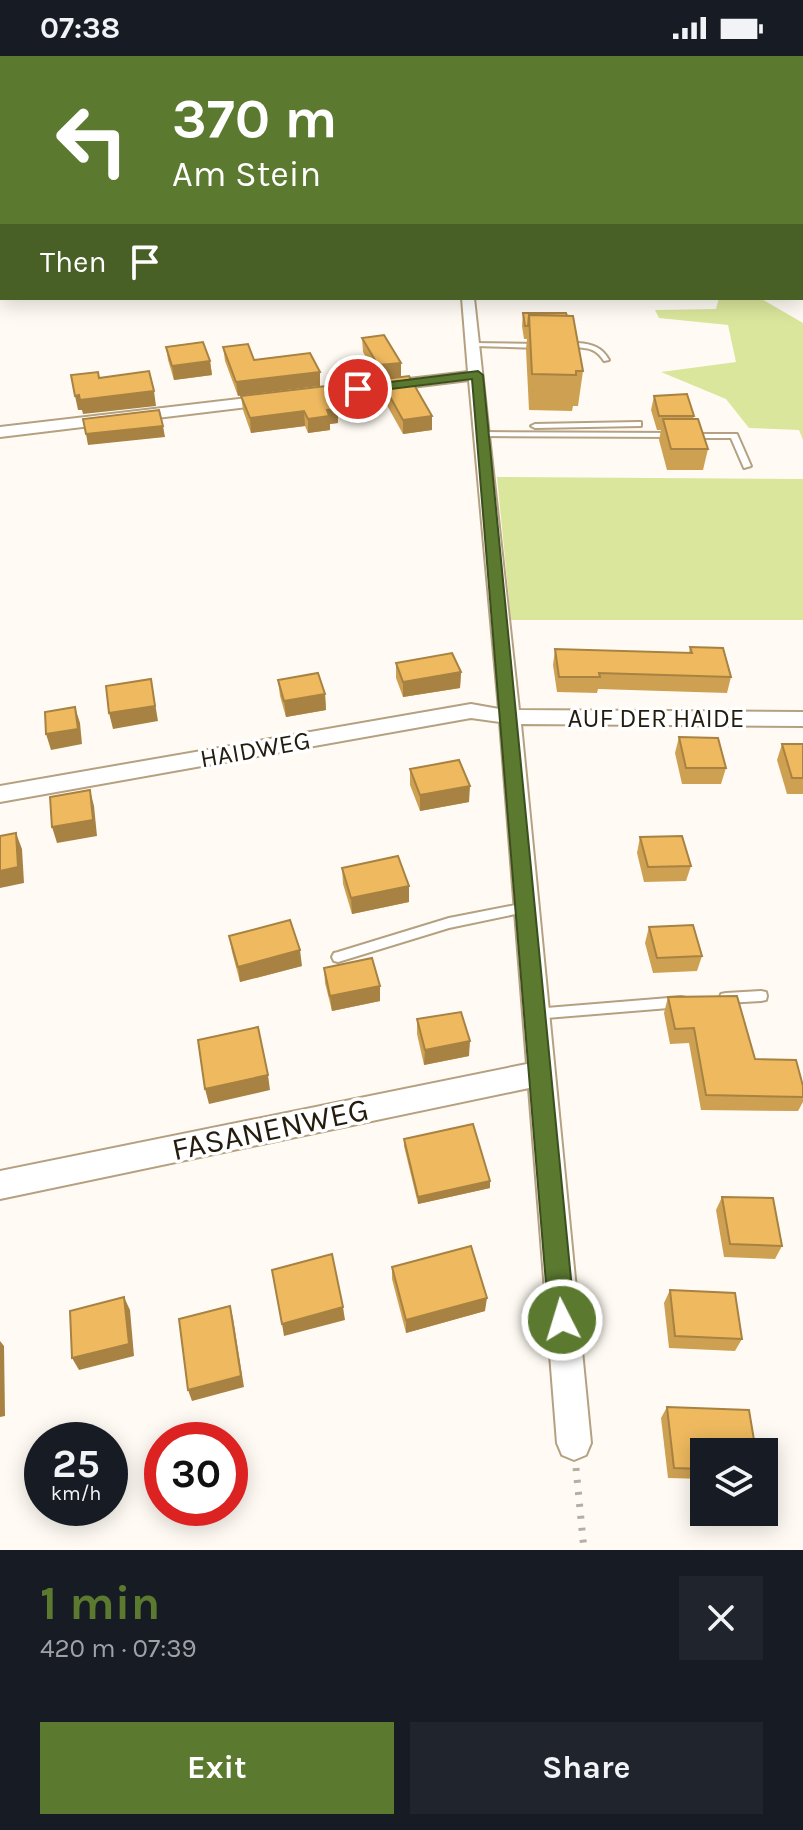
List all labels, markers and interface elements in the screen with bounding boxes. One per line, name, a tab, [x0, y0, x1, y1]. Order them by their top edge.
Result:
text: 07:38	[40, 10, 120, 46]
text: 370 m	[172, 86, 337, 151]
icon: left	[40, 88, 144, 192]
text: Am Stein	[172, 153, 321, 195]
icon: arrive	[123, 240, 167, 284]
text: Then	[40, 244, 107, 280]
pin	[324, 355, 392, 423]
icon: arrive	[336, 367, 380, 411]
street label: AUF DER HAIDE	[568, 703, 744, 734]
street label: HAIDWEG	[198, 725, 313, 774]
street label: FASANENWEG	[168, 1091, 372, 1168]
position arrow	[520, 1278, 604, 1362]
speed limit sign: 30	[144, 1422, 248, 1526]
map controls	[690, 1438, 778, 1526]
button: layers	[690, 1438, 778, 1526]
text: 25	[52, 1440, 100, 1487]
text: km/h	[51, 1482, 101, 1505]
text: 1 min	[40, 1575, 160, 1631]
button: close	[679, 1576, 763, 1660]
text: 420 m · 07:39	[40, 1633, 197, 1664]
button: Exit	[40, 1722, 394, 1814]
button: Share	[410, 1722, 763, 1814]

